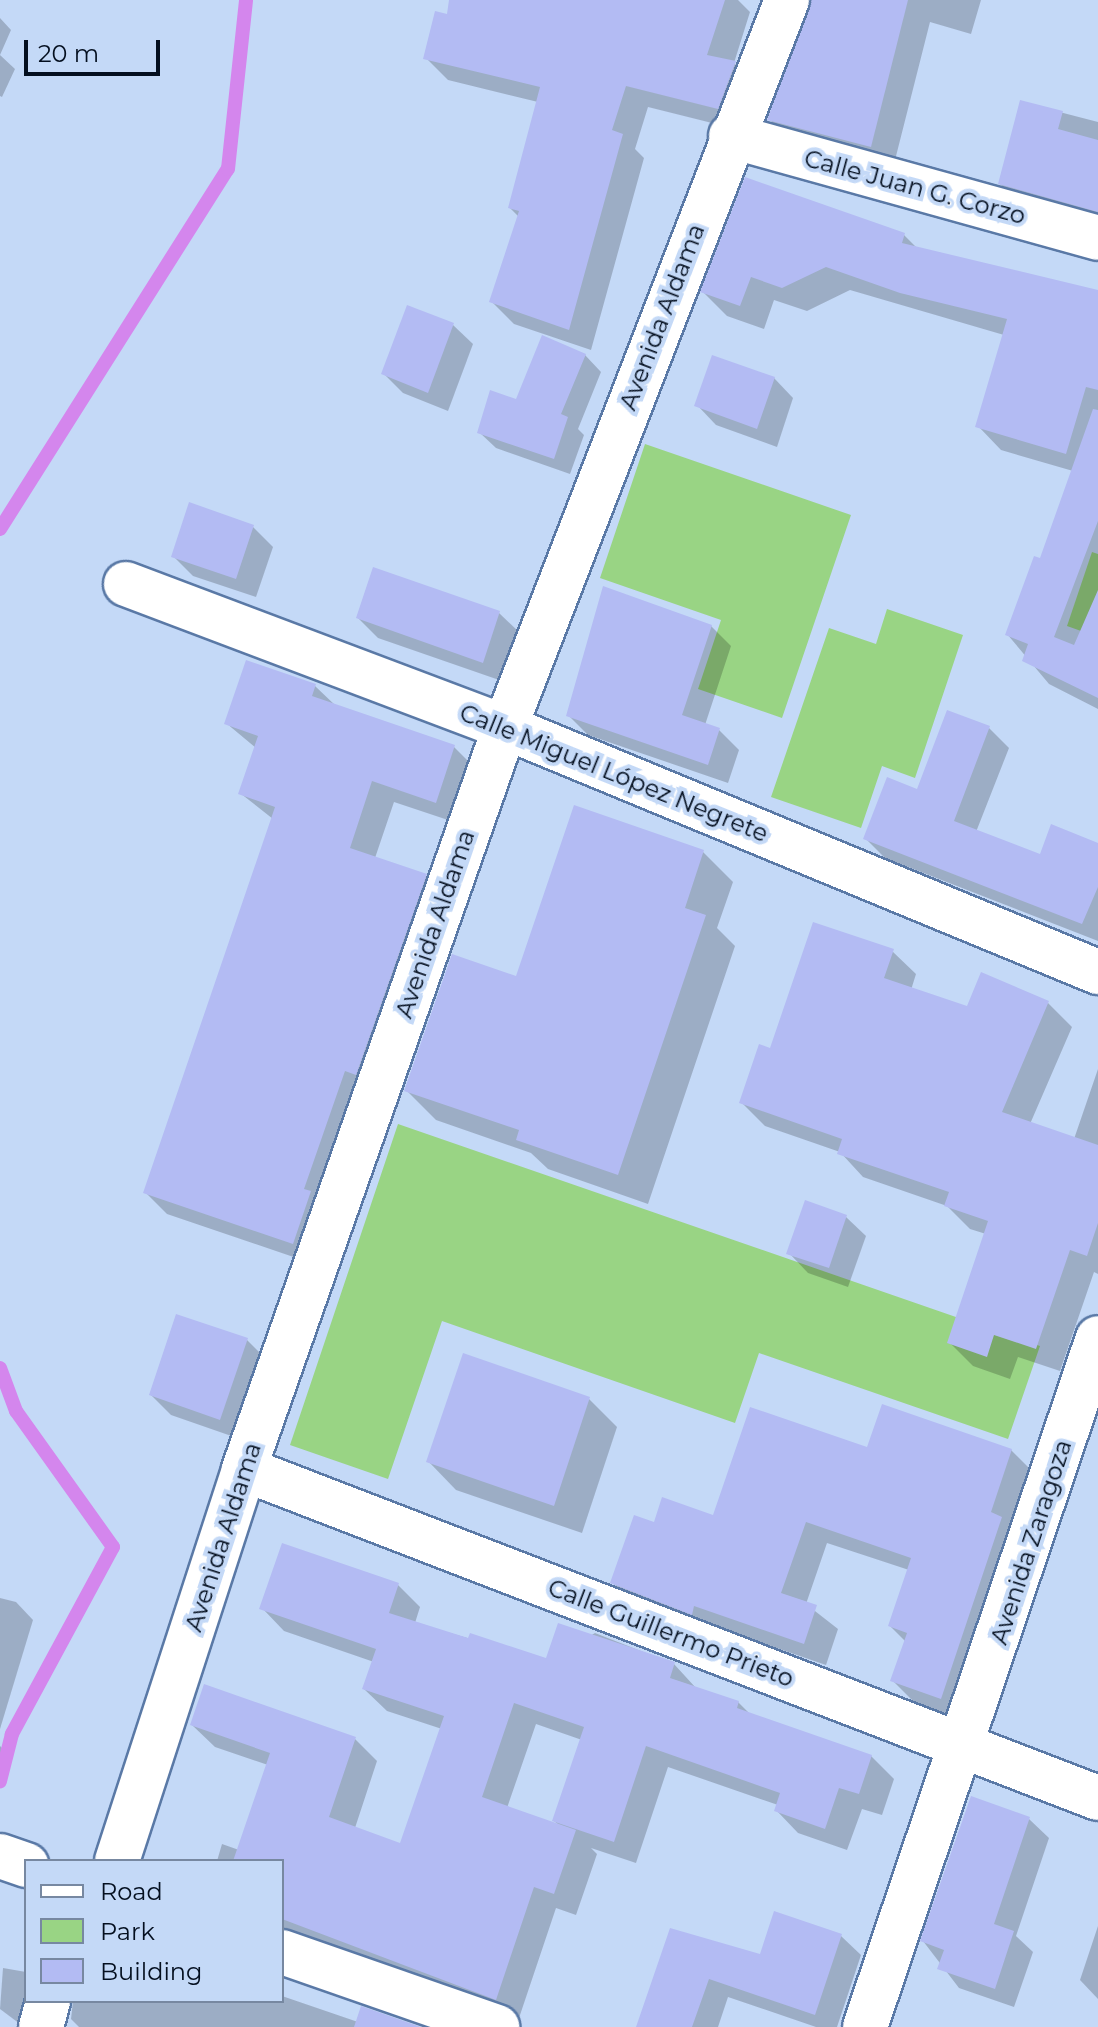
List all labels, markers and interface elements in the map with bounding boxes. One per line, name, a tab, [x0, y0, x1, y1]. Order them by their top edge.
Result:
scale bar	[28, 24, 164, 74]
text: 20 m	[38, 39, 99, 68]
street label: Calle Juan G. Corzo	[801, 144, 1029, 230]
street label: Avenida Aldama	[613, 220, 711, 414]
street label: Calle Miguel López Negrete	[456, 698, 772, 848]
street label: Avenida Aldama	[389, 826, 481, 1022]
street label: Avenida Zaragoza	[984, 1436, 1078, 1648]
street label: Avenida Aldama	[179, 1439, 267, 1635]
street label: Calle Guillermo Prieto	[544, 1573, 798, 1693]
legend	[24, 1859, 284, 2003]
text: Road	[100, 1877, 163, 1906]
text: Park	[100, 1917, 155, 1946]
text: Building	[100, 1957, 203, 1986]

